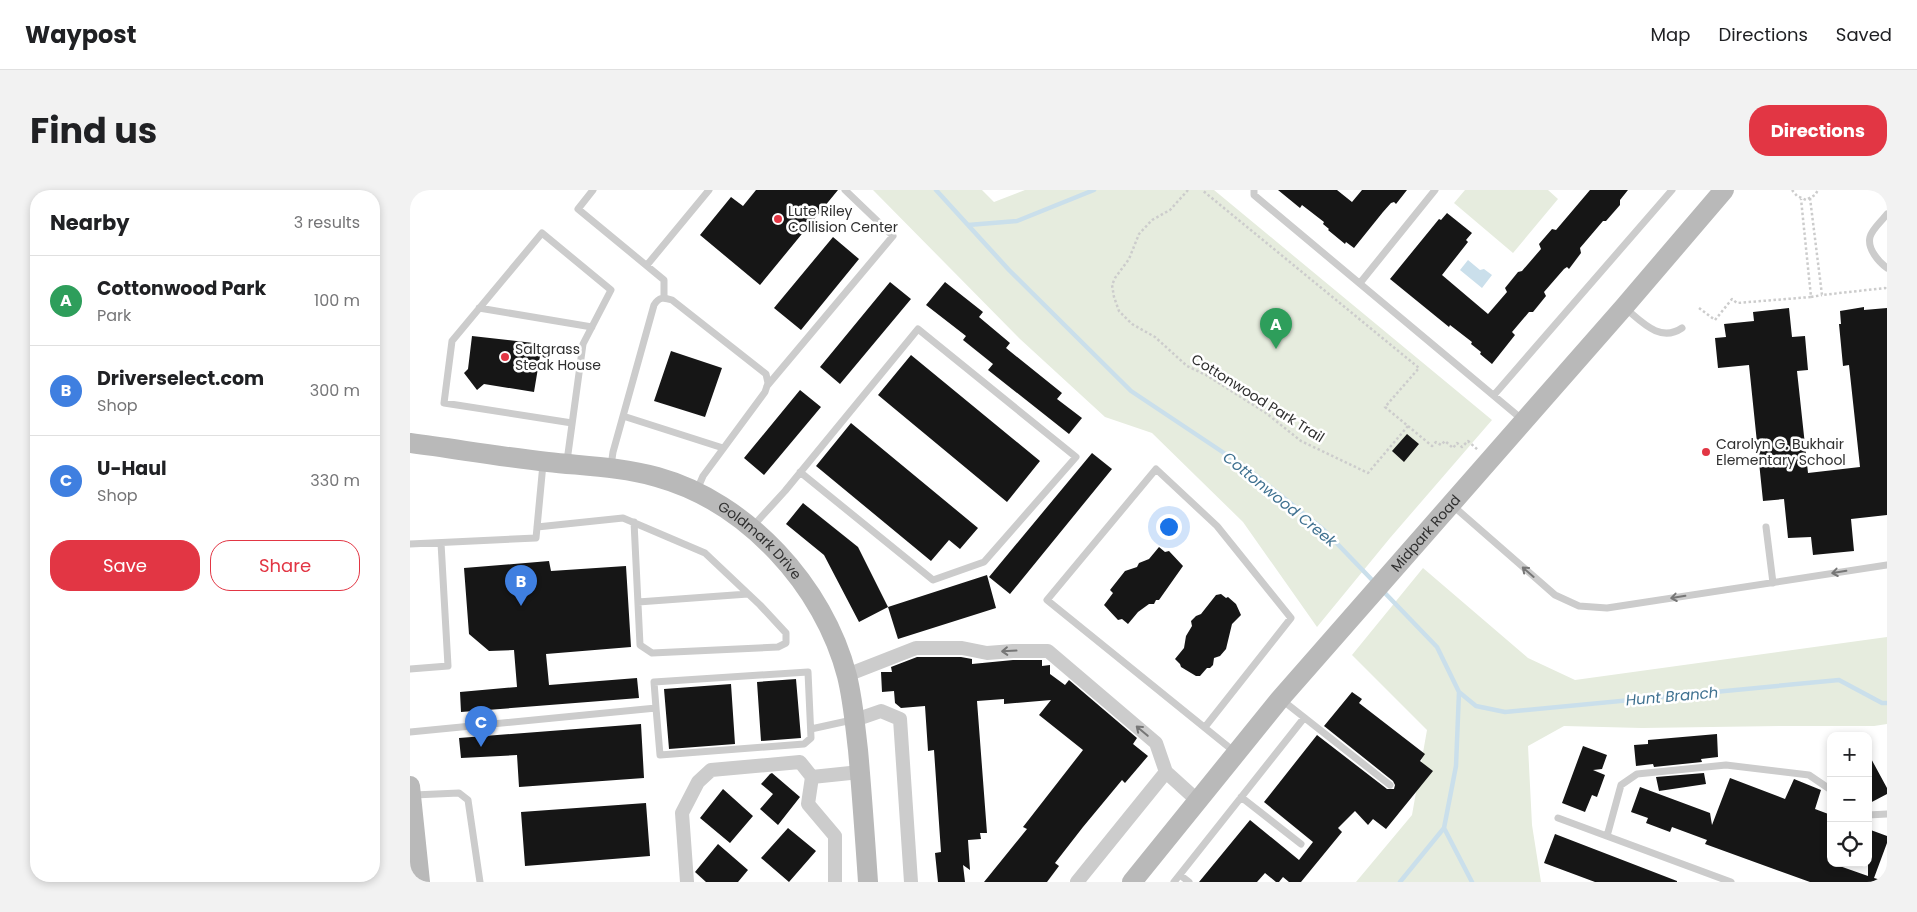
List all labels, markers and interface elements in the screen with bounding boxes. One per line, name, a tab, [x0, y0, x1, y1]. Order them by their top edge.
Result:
text: Waypost	[25, 18, 136, 51]
text: Map	[1651, 22, 1690, 47]
text: Directions	[1718, 22, 1808, 47]
text: Saved	[1836, 22, 1892, 47]
button: Directions	[1749, 105, 1887, 156]
text: Find us	[30, 106, 157, 155]
place label: Lute Riley Collision Center	[788, 201, 898, 237]
text: Nearby	[50, 208, 130, 237]
text: 3 results	[294, 211, 360, 234]
marker: Lute Riley Collision Center	[772, 213, 784, 225]
text: Cottonwood Park	[97, 275, 266, 302]
text: A	[60, 289, 72, 312]
text: 100 m	[314, 289, 360, 312]
text: Park	[97, 304, 131, 327]
pin: A	[1260, 308, 1292, 349]
place label: Saltgrass Steak House	[515, 339, 601, 375]
street label: Cottonwood Park Trail	[1188, 349, 1328, 447]
marker: Saltgrass Steak House	[499, 351, 511, 363]
text: Driverselect.com	[97, 365, 264, 392]
text: B	[61, 379, 71, 402]
text: 300 m	[310, 379, 360, 402]
text: Shop	[97, 394, 138, 417]
place label: Carolyn G. Bukhair Elementary School	[1716, 434, 1846, 470]
water label: Cottonwood Creek	[1219, 446, 1342, 552]
marker: Carolyn G. Bukhair Elementary School	[1700, 446, 1712, 458]
text: U-Haul	[97, 455, 167, 482]
text: C	[60, 469, 72, 492]
text: 330 m	[310, 469, 360, 492]
text: Shop	[97, 484, 138, 507]
street label: Midpark Road	[1386, 490, 1465, 576]
street label: Goldmark Drive	[714, 496, 807, 584]
your location	[1156, 514, 1182, 540]
button: Save	[50, 540, 200, 591]
button: Share	[210, 540, 360, 591]
pin: B	[505, 565, 537, 606]
one-way arrow	[1522, 566, 1535, 577]
one-way arrow	[1831, 567, 1847, 577]
one-way arrow	[1671, 593, 1687, 603]
one-way arrow	[1002, 647, 1018, 656]
water label: Hunt Branch	[1625, 681, 1719, 711]
pin: C	[465, 706, 497, 747]
one-way arrow	[1136, 725, 1149, 737]
map controls	[1827, 732, 1872, 867]
button: +	[1827, 732, 1872, 777]
button: −	[1827, 777, 1872, 822]
button: locate	[1827, 822, 1872, 867]

